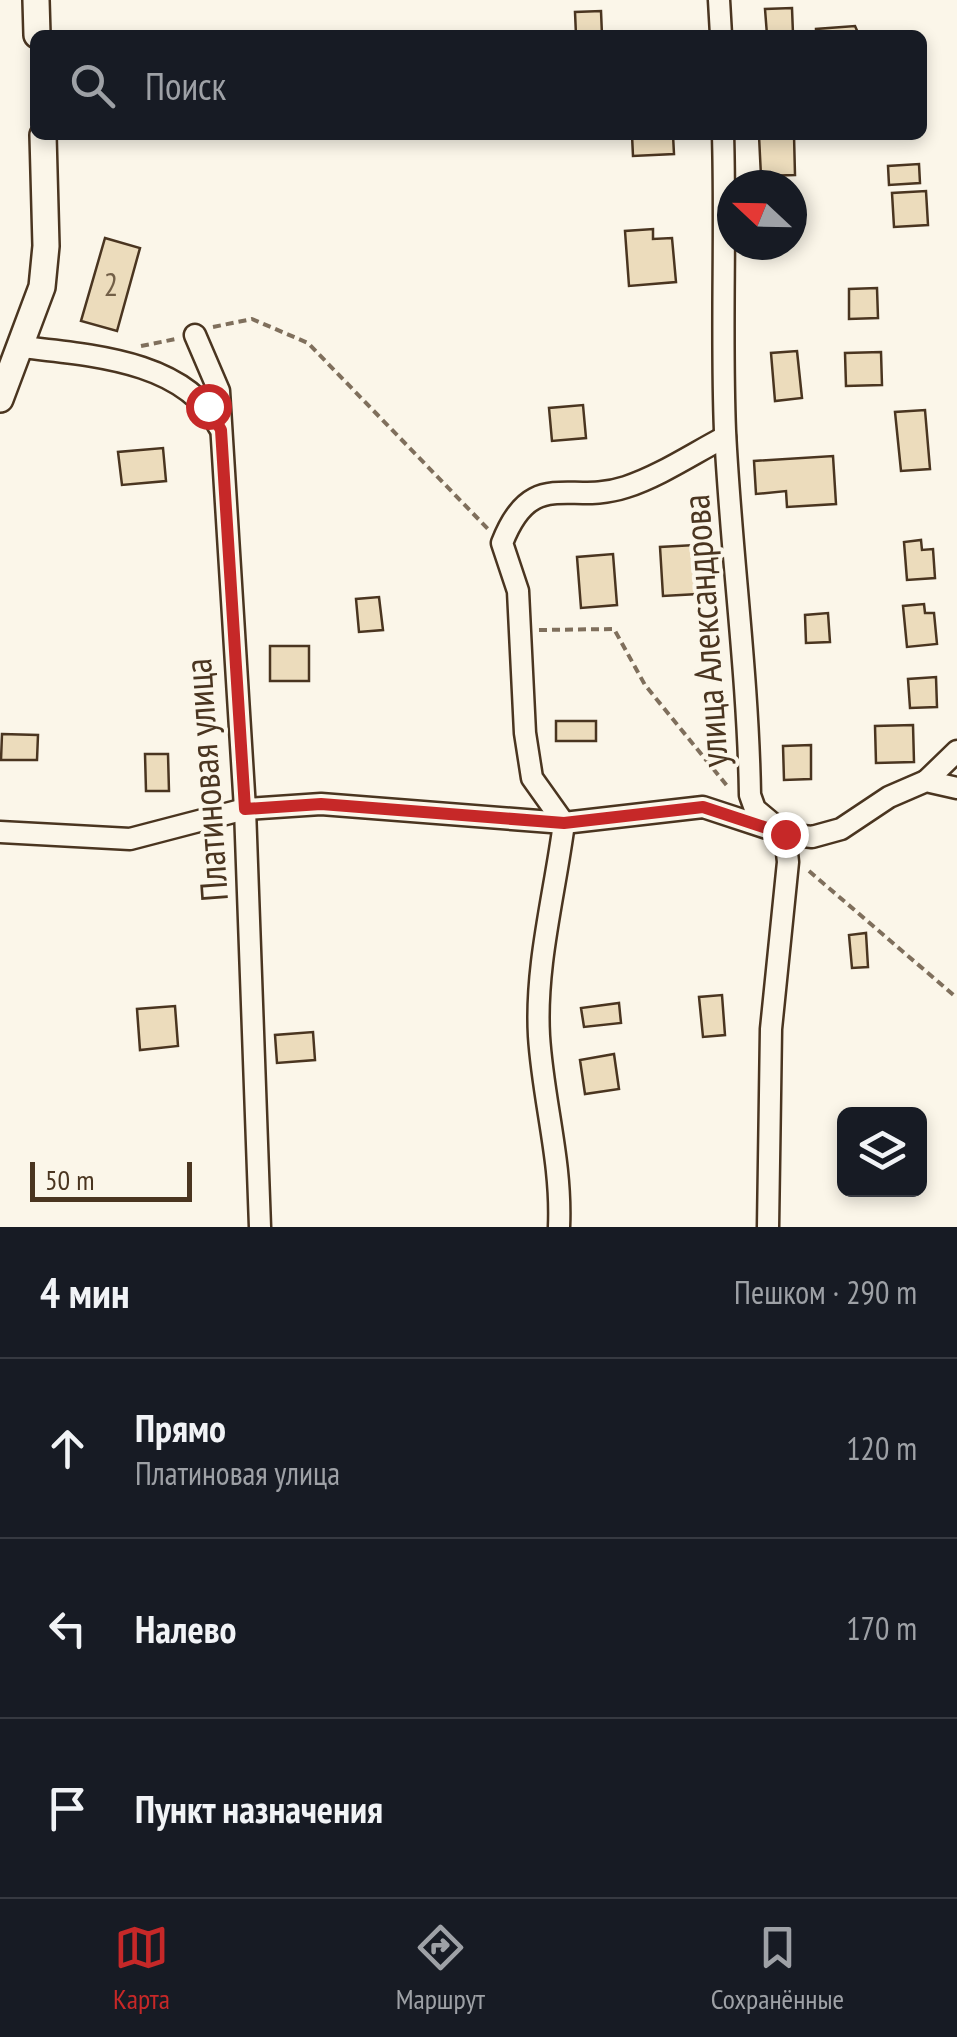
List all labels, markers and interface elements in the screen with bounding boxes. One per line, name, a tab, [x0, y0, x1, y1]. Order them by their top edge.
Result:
search box	[30, 30, 927, 140]
icon: search	[65, 58, 120, 113]
text: Поиск	[145, 61, 226, 110]
north arrow	[717, 170, 807, 260]
house number: 2	[104, 263, 118, 305]
route start	[186, 384, 232, 430]
street label: улица Александрова	[670, 493, 738, 769]
street label: Платиновая улица	[172, 657, 238, 903]
route end	[763, 812, 809, 858]
map controls	[837, 1107, 927, 1197]
button: layers	[837, 1107, 927, 1197]
scale bar	[30, 1157, 192, 1202]
text: 50 m	[45, 1161, 94, 1198]
text: 4 мин	[40, 1265, 130, 1320]
text: Пешком · 290 m	[734, 1271, 917, 1313]
text: Прямо	[135, 1403, 226, 1452]
icon: ahead	[40, 1421, 95, 1476]
text: 120 m	[846, 1427, 917, 1469]
text: Платиновая улица	[135, 1452, 340, 1494]
icon: left	[40, 1601, 95, 1656]
text: Налево	[135, 1604, 236, 1653]
text: 170 m	[846, 1607, 917, 1649]
icon: arrive	[40, 1781, 95, 1836]
text: Пункт назначения	[135, 1784, 383, 1833]
tab: Карта	[113, 1920, 170, 2017]
tab: Маршрут	[396, 1920, 485, 2017]
tab: Сохранённые	[711, 1920, 844, 2017]

